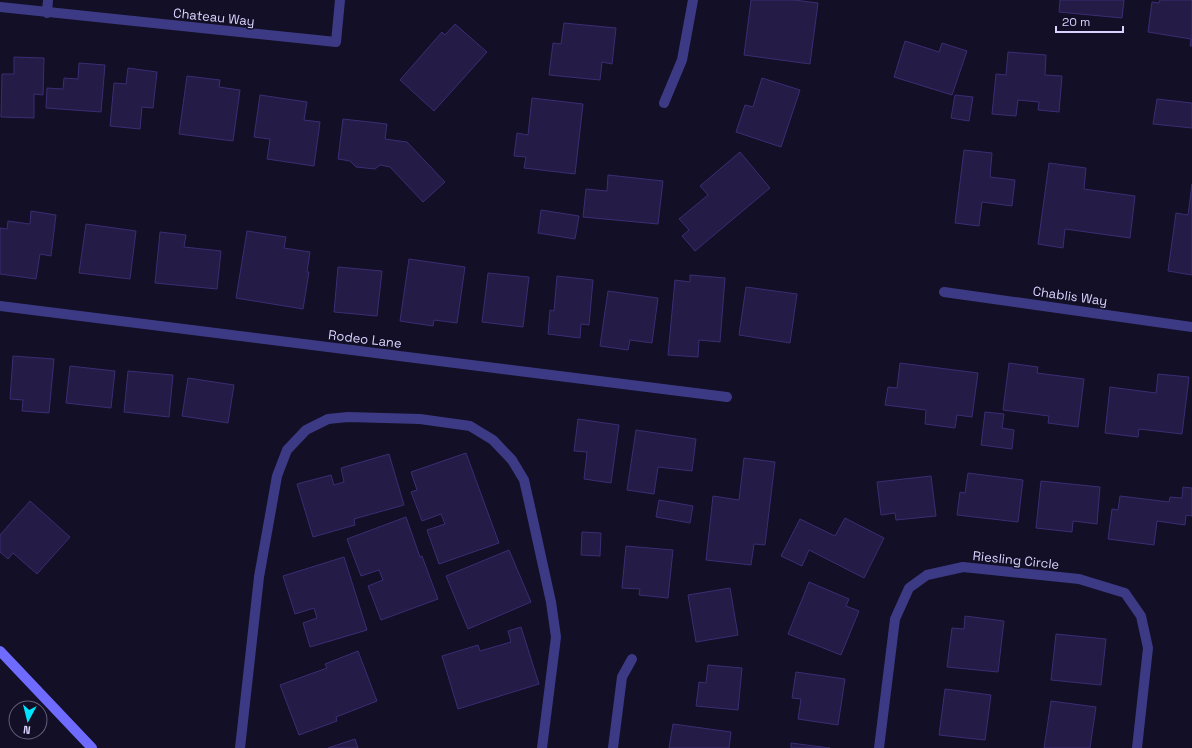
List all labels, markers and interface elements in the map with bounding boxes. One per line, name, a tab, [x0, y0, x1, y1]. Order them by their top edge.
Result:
street label: Chateau Way	[172, 4, 256, 30]
scale bar	[1056, 8, 1123, 34]
text: 20 m	[1062, 14, 1090, 30]
street label: Chablis Way	[1032, 282, 1108, 310]
street label: Rodeo Lane	[327, 326, 403, 352]
street label: Riesling Circle	[972, 547, 1060, 573]
north arrow	[8, 700, 48, 740]
text: N	[22, 723, 31, 737]

